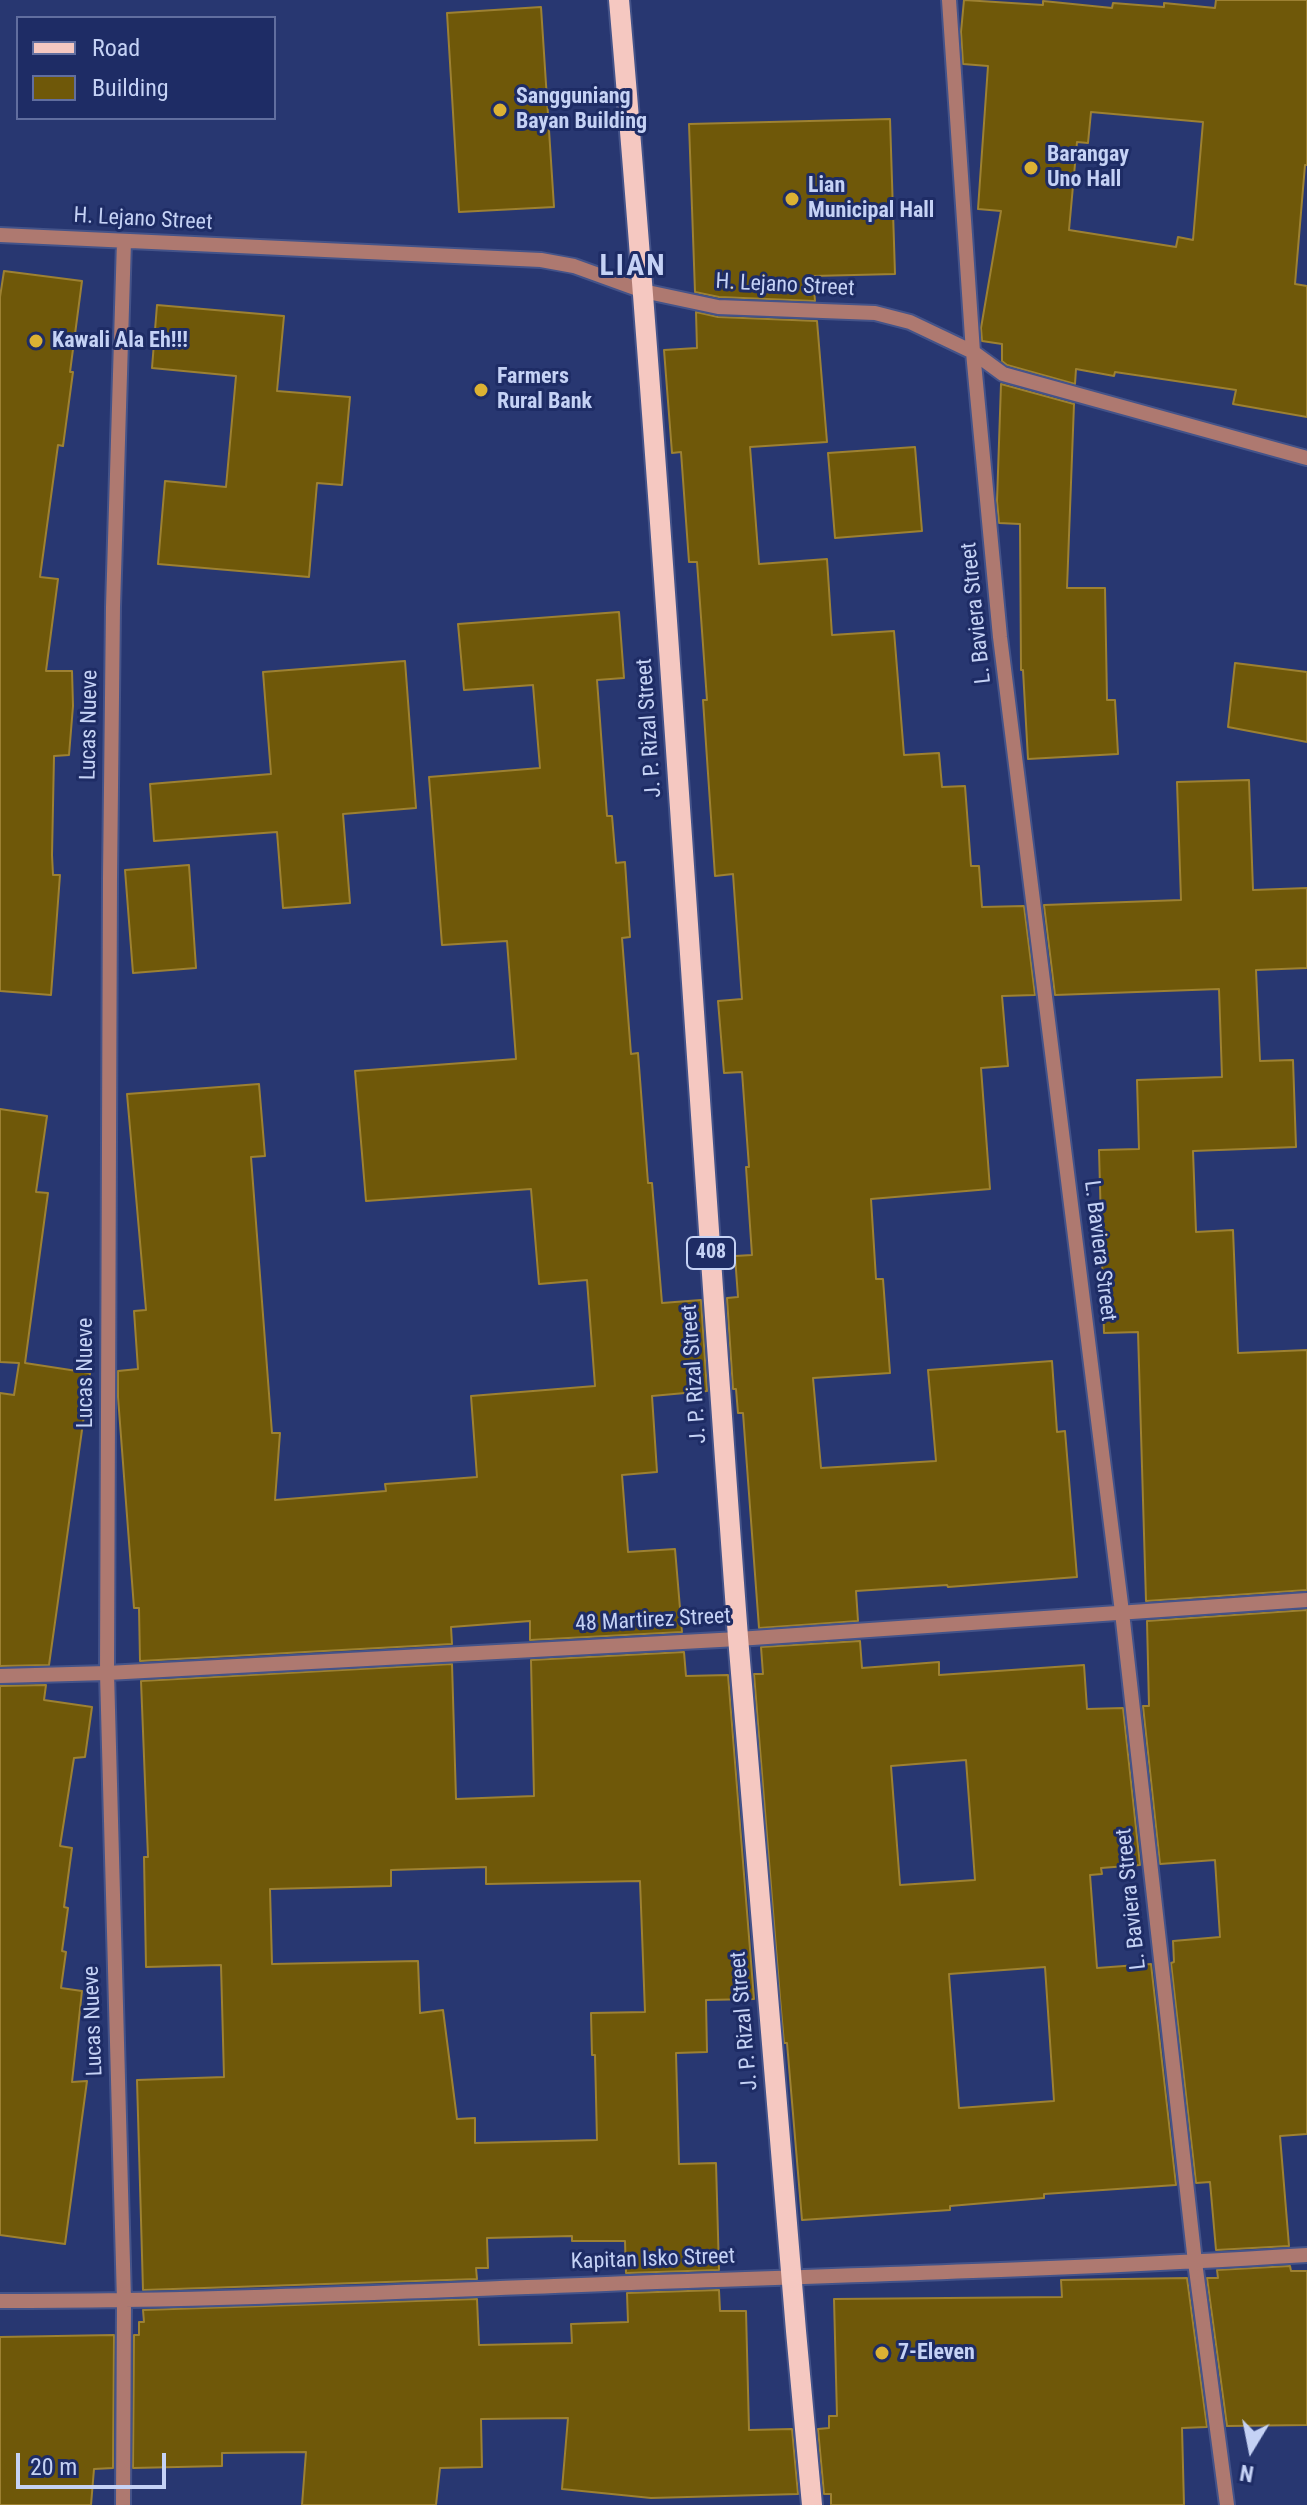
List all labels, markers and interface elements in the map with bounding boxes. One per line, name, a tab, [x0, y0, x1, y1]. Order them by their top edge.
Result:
legend	[16, 16, 276, 120]
text: Road	[92, 34, 140, 62]
text: Building	[92, 74, 169, 102]
place label: Sangguniang Bayan Building	[516, 84, 647, 136]
marker: Sangguniang Bayan Building	[491, 101, 509, 119]
place label: Barangay Uno Hall	[1047, 142, 1129, 194]
marker: Barangay Uno Hall	[1022, 159, 1040, 177]
place label: Lian Municipal Hall	[808, 173, 934, 224]
marker: Lian Municipal Hall	[783, 190, 801, 208]
street label: H. Lejano Street	[73, 203, 213, 237]
district label: LIAN	[599, 249, 667, 285]
street label: H. Lejano Street	[715, 269, 855, 303]
place label: Kawali Ala Eh!!!	[52, 328, 188, 354]
marker: Kawali Ala Eh!!!	[27, 332, 45, 350]
place label: Farmers Rural Bank	[497, 364, 592, 416]
marker: Farmers Rural Bank	[472, 381, 490, 399]
street label: L. Baviera Street	[956, 541, 998, 685]
street label: J. P. Rizal Street	[632, 657, 668, 799]
street label: Lucas Nueve	[76, 670, 104, 780]
street label: L. Baviera Street	[1077, 1179, 1121, 1323]
road number: 408	[687, 1237, 735, 1269]
street label: J. P. Rizal Street	[677, 1303, 713, 1445]
street label: Lucas Nueve	[73, 1318, 99, 1428]
street label: 48 Martirez Street	[575, 1604, 731, 1638]
street label: L. Baviera Street	[1111, 1827, 1153, 1971]
street label: J. P. Rizal Street	[726, 1950, 764, 2092]
street label: Lucas Nueve	[79, 1965, 109, 2077]
street label: Kapitan Isko Street	[570, 2244, 736, 2276]
place label: 7-Eleven	[898, 2340, 975, 2366]
marker: 7-Eleven	[873, 2344, 891, 2362]
north arrow	[1211, 2409, 1291, 2489]
scale bar	[20, 2437, 170, 2487]
text: 20 m	[30, 2453, 77, 2481]
text: N	[1238, 2460, 1256, 2487]

